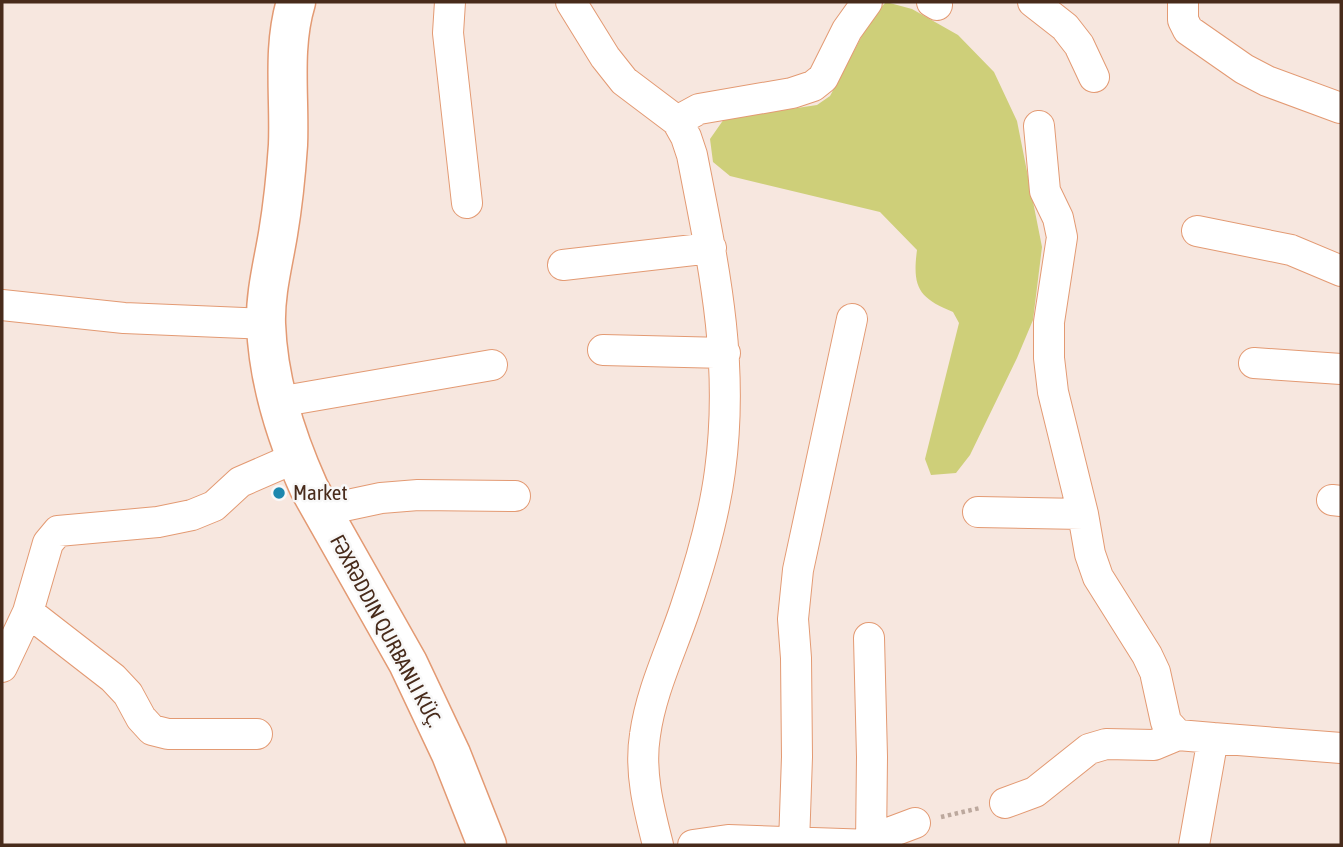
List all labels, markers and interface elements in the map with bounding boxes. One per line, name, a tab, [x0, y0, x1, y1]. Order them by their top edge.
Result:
place label: Market	[293, 480, 347, 504]
marker: Market	[271, 485, 287, 501]
street label: FƏXRƏDDIN QURBANLI KÜÇ.	[326, 530, 448, 731]

